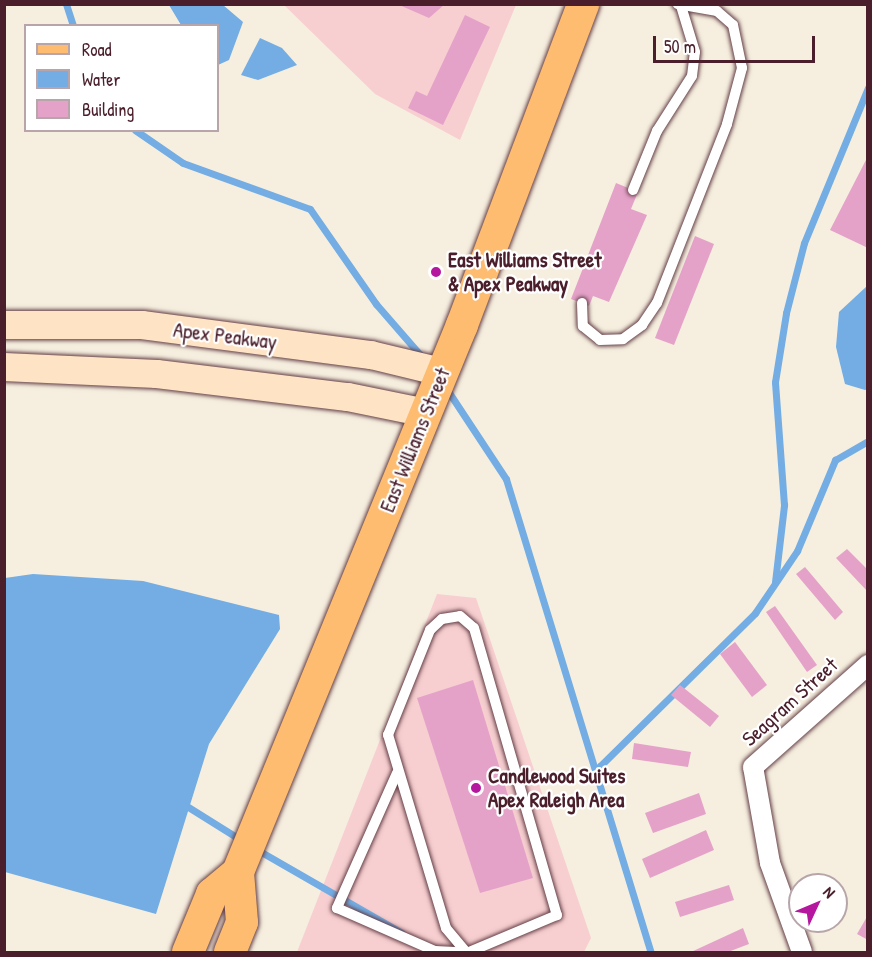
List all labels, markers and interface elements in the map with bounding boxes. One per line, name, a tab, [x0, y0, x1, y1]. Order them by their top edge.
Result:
legend	[24, 24, 219, 132]
scale bar	[656, 24, 818, 62]
text: 50 m	[664, 34, 696, 59]
text: Road	[82, 37, 112, 62]
text: Water	[82, 67, 120, 92]
text: Building	[82, 97, 134, 122]
place label: East Williams Street & Apex Peakway	[448, 247, 601, 297]
marker: East Williams Street & Apex Peakway	[429, 265, 443, 279]
street label: Apex Peakway	[172, 317, 278, 355]
street label: East Williams Street	[375, 364, 455, 516]
street label: Seagram Street	[737, 653, 843, 751]
place label: Candlewood Suites Apex Raleigh Area	[488, 763, 625, 813]
marker: Candlewood Suites Apex Raleigh Area	[469, 781, 483, 795]
north arrow	[788, 873, 848, 933]
text: N	[819, 881, 840, 903]

